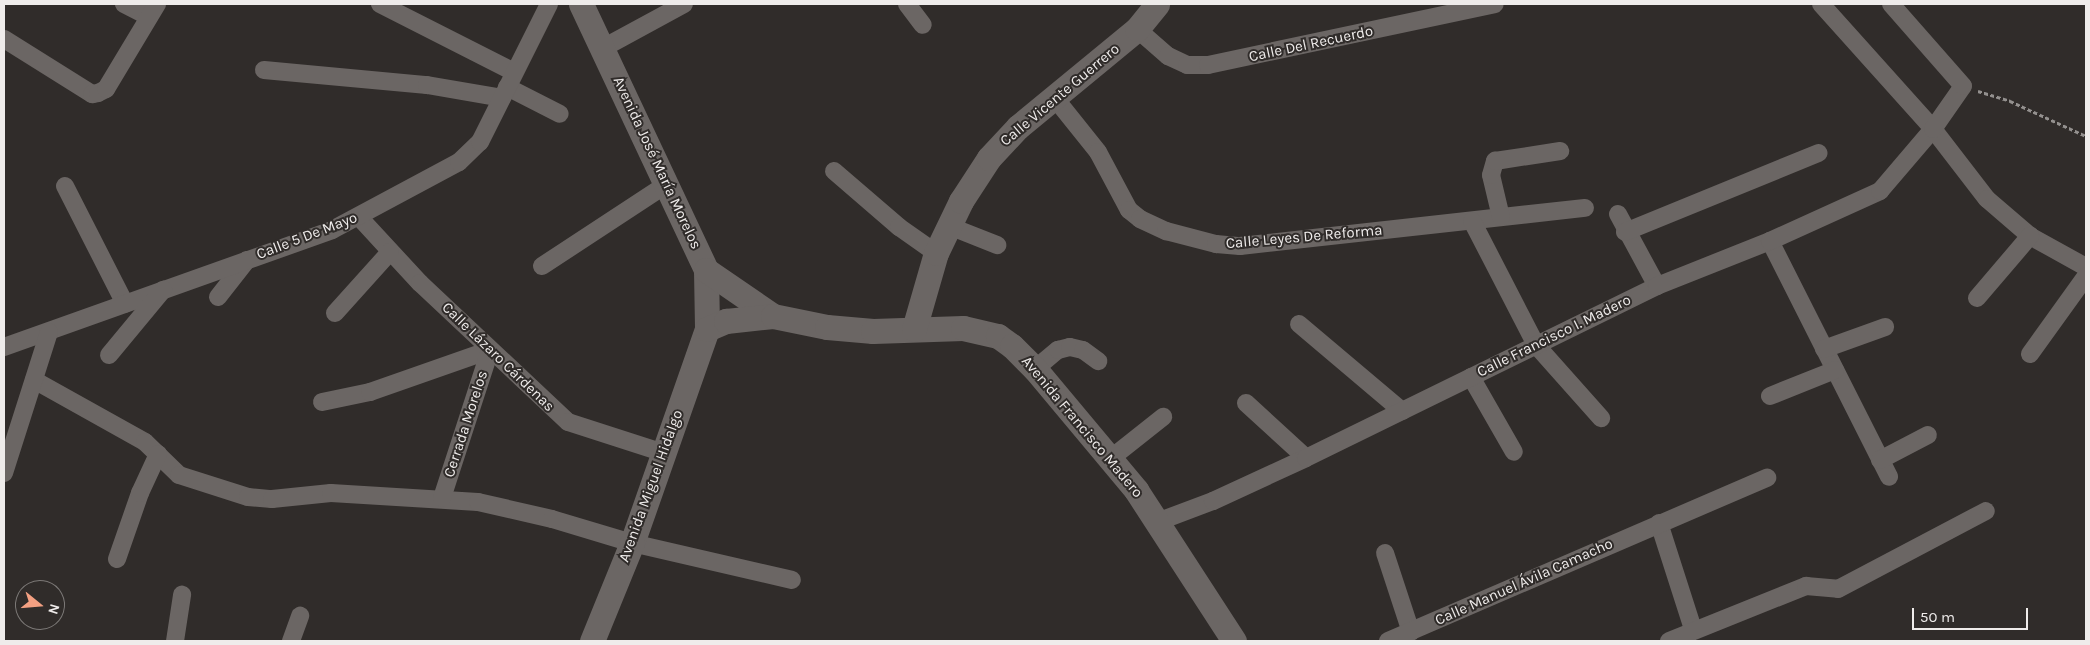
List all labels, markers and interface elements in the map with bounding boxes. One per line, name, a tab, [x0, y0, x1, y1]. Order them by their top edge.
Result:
street label: Calle Del Recuerdo	[1247, 22, 1375, 66]
street label: Calle Vicente Guerrero	[997, 40, 1123, 150]
street label: Avenida José María Morelos	[609, 74, 705, 252]
street label: Calle 5 De Mayo	[254, 209, 360, 263]
street label: Calle Leyes De Reforma	[1225, 221, 1383, 253]
street label: Calle Francisco I. Madero	[1474, 291, 1634, 381]
street label: Calle Lázaro Cárdenas	[438, 299, 558, 415]
street label: Avenida Francisco Madero	[1018, 353, 1146, 501]
street label: Cerrada Morelos	[440, 368, 492, 480]
street label: Avenida Miguel Hidalgo	[615, 408, 687, 564]
street label: Calle Manuel Ávila Camacho	[1432, 535, 1616, 629]
north arrow	[15, 580, 65, 630]
scale bar	[1915, 598, 2031, 630]
text: N	[44, 602, 63, 617]
text: 50 m	[1920, 608, 1955, 626]

